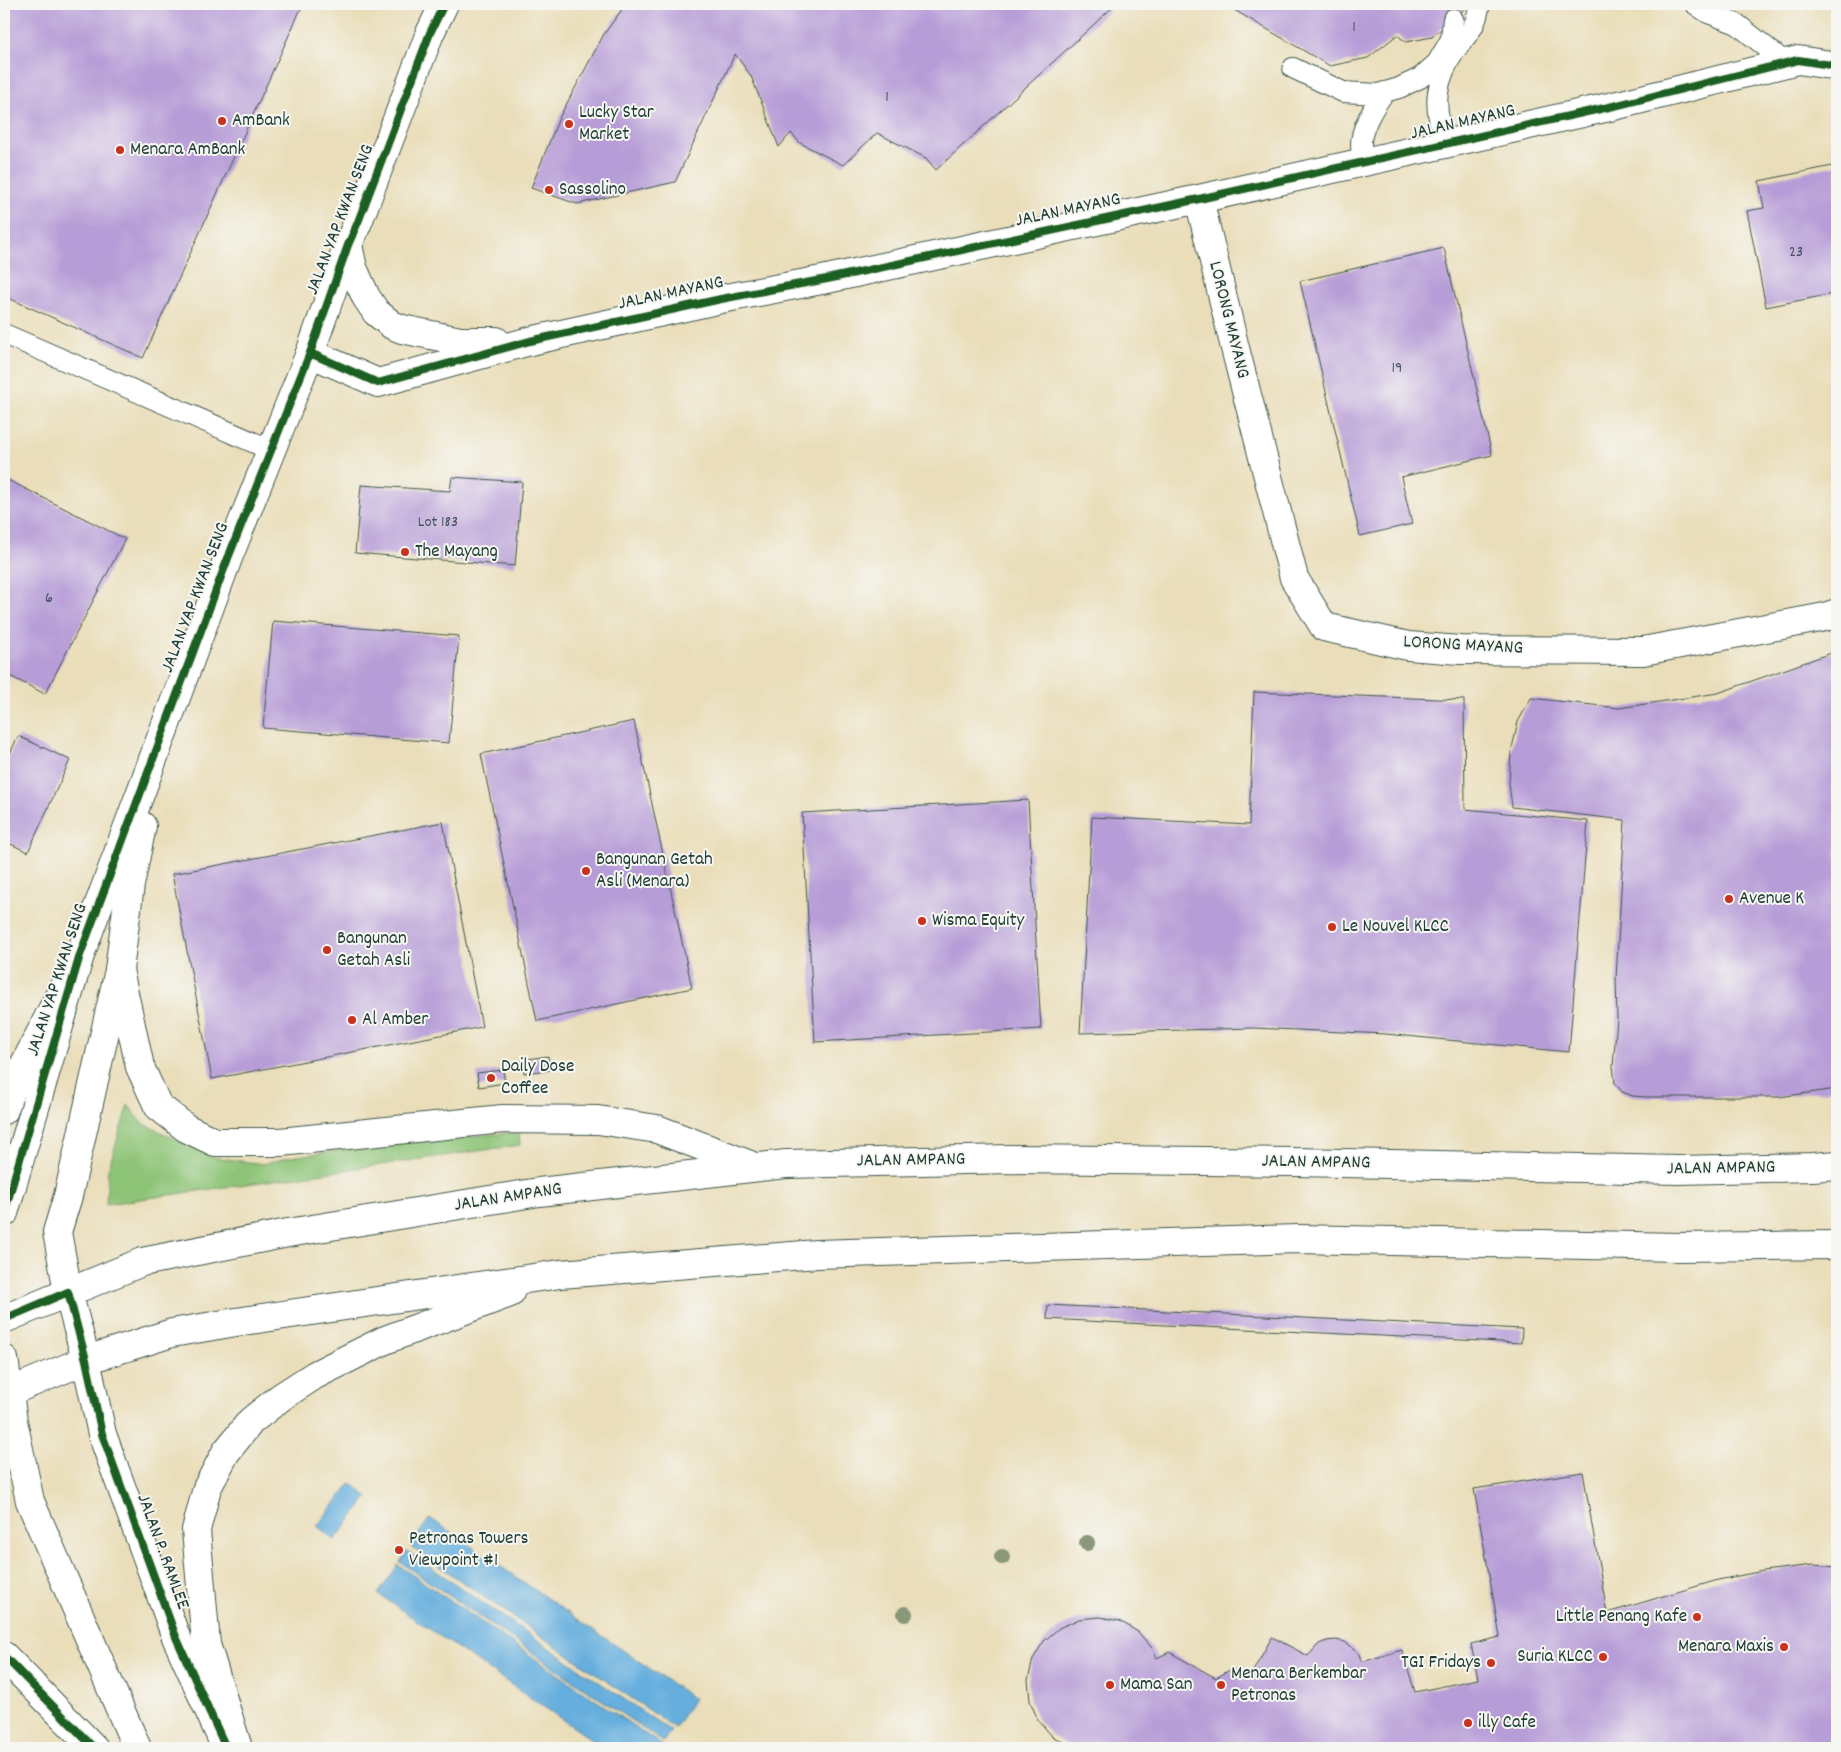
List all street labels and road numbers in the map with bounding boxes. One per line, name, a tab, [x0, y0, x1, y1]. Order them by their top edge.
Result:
street label: JALAN MAYANG	[1408, 98, 1518, 148]
street label: JALAN YAP KWAN SENG	[300, 141, 382, 299]
street label: JALAN MAYANG	[1013, 187, 1123, 235]
street label: LORONG MAYANG	[1200, 259, 1256, 381]
street label: JALAN MAYANG	[616, 270, 726, 318]
street label: JALAN YAP KWAN SENG	[155, 519, 237, 677]
street label: LORONG MAYANG	[1402, 629, 1524, 663]
street label: JALAN YAP KWAN SENG	[21, 900, 95, 1060]
street label: JALAN AMPANG	[856, 1147, 966, 1175]
street label: JALAN AMPANG	[1261, 1149, 1371, 1177]
street label: JALAN AMPANG	[1666, 1155, 1776, 1183]
street label: JALAN AMPANG	[452, 1176, 564, 1220]
street label: JALAN P. RAMLEE	[129, 1490, 196, 1614]

